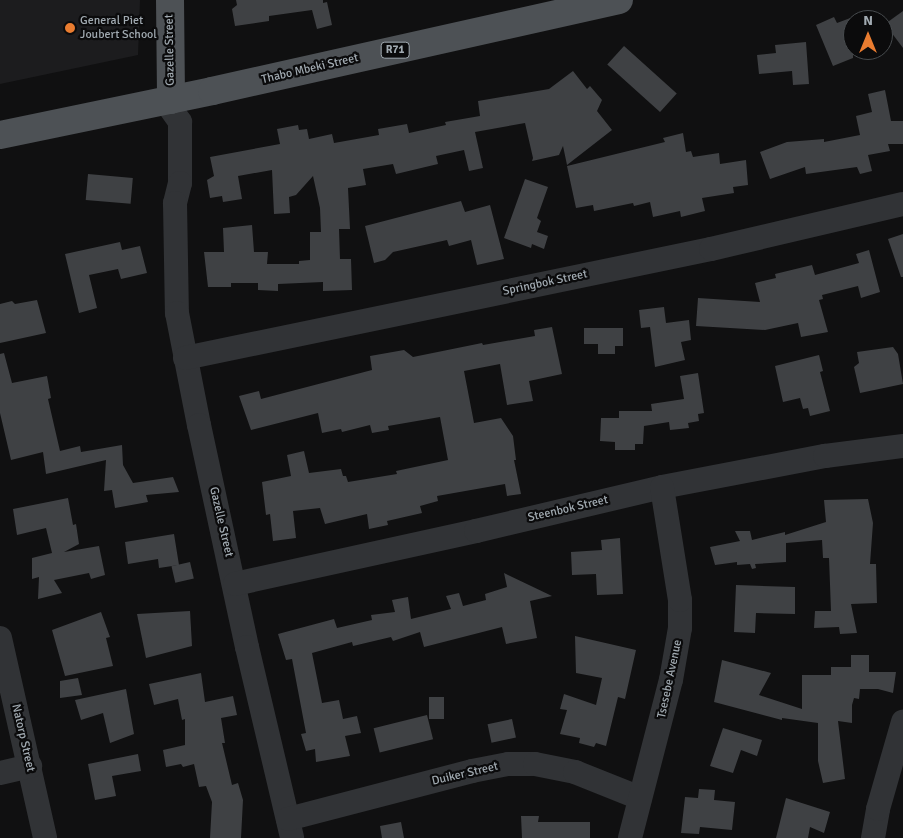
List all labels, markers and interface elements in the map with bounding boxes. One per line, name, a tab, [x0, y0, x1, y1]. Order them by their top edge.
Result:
north arrow	[843, 10, 893, 60]
text: N	[863, 12, 873, 29]
place label: General Piet Joubert School	[80, 14, 157, 42]
street label: Gazelle Street	[162, 14, 178, 86]
marker: General Piet Joubert School	[64, 22, 76, 34]
road number: R71	[380, 42, 410, 58]
street label: Thabo Mbeki Street	[260, 51, 360, 87]
street label: Springbok Street	[501, 267, 589, 299]
street label: Gazelle Street	[206, 485, 236, 559]
street label: Steenbok Street	[527, 493, 609, 525]
street label: Tsesebe Avenue	[655, 638, 685, 720]
street label: Natorp Street	[8, 703, 38, 773]
street label: Duiker Street	[430, 759, 500, 789]

